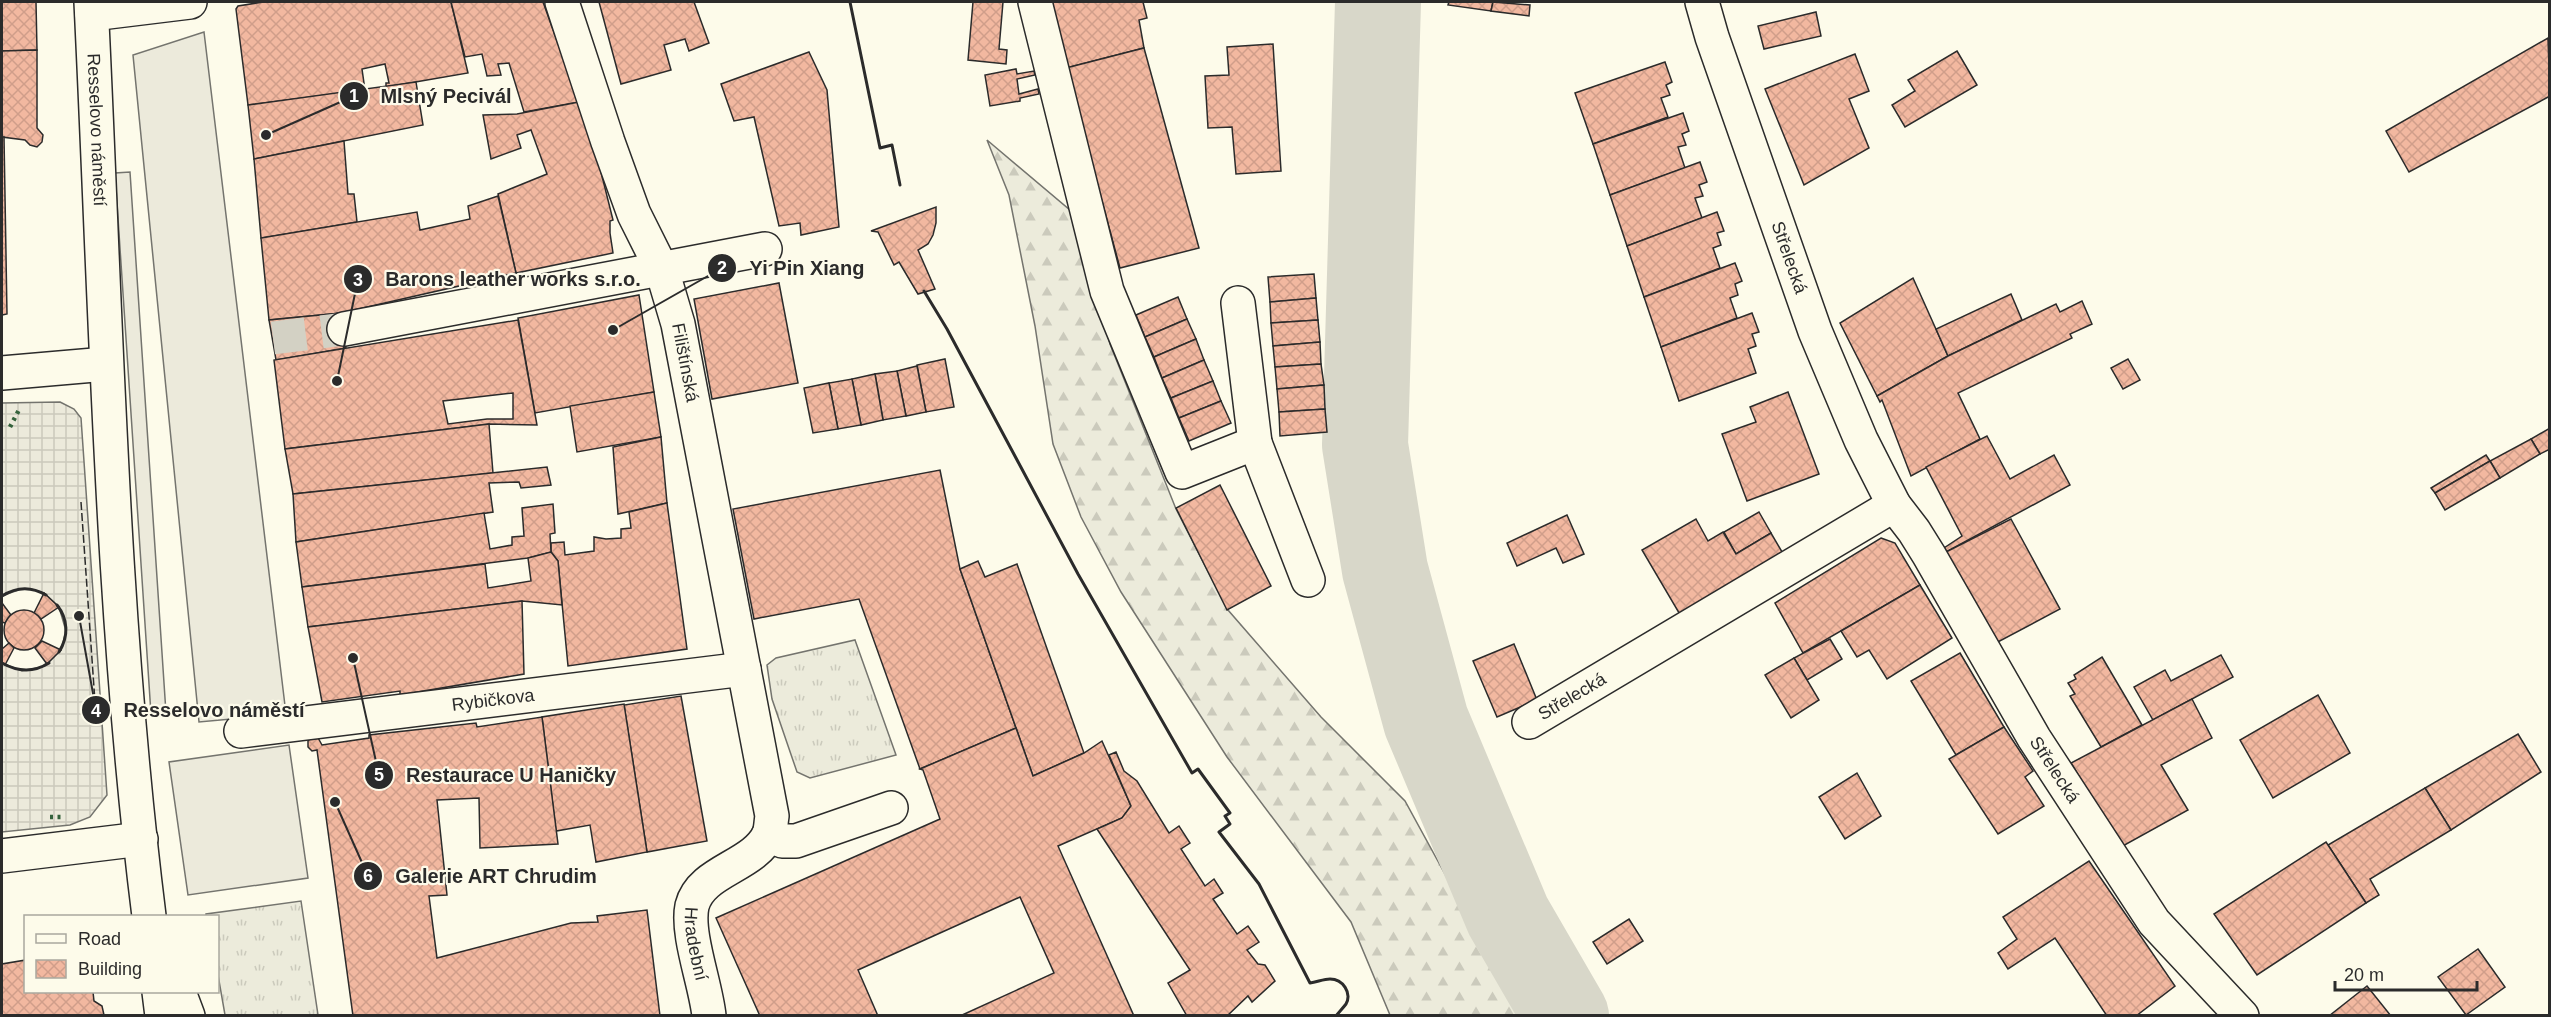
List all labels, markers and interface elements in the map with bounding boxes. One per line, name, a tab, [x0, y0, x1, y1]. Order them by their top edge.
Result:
street label: Resselovo náměstí	[83, 53, 110, 207]
callout: Mlsný Pecivál	[339, 77, 524, 115]
text: Mlsný Pecivál	[380, 85, 512, 107]
text: 1	[349, 86, 359, 106]
street label: Střelecká	[1767, 219, 1811, 297]
callout: Yi Pin Xiang	[707, 249, 876, 287]
text: Yi Pin Xiang	[750, 257, 864, 279]
text: 2	[717, 258, 727, 278]
callout: Barons leather works s.r.o.	[343, 260, 653, 298]
text: Barons leather works s.r.o.	[385, 268, 641, 290]
text: 3	[353, 270, 363, 290]
street label: Filištínská	[668, 321, 703, 405]
street label: Střelecká	[1535, 668, 1610, 724]
street label: Rybičkova	[451, 685, 537, 715]
callout: Resselovo náměstí	[81, 691, 316, 729]
text: Resselovo náměstí	[123, 699, 306, 721]
text: 4	[91, 701, 101, 721]
street label: Střelecká	[2026, 733, 2084, 807]
callout: Restaurace U Haničky	[364, 756, 628, 794]
text: Restaurace U Haničky	[406, 764, 617, 786]
text: 5	[374, 765, 384, 785]
callout: Galerie ART Chrudim	[353, 857, 609, 895]
text: Galerie ART Chrudim	[395, 865, 597, 887]
text: 6	[363, 866, 373, 886]
street label: Hradební	[681, 906, 712, 983]
legend	[24, 915, 219, 993]
text: Road	[78, 929, 121, 949]
scale bar	[2335, 954, 2478, 992]
text: Building	[78, 959, 142, 979]
text: 20 m	[2344, 965, 2384, 985]

